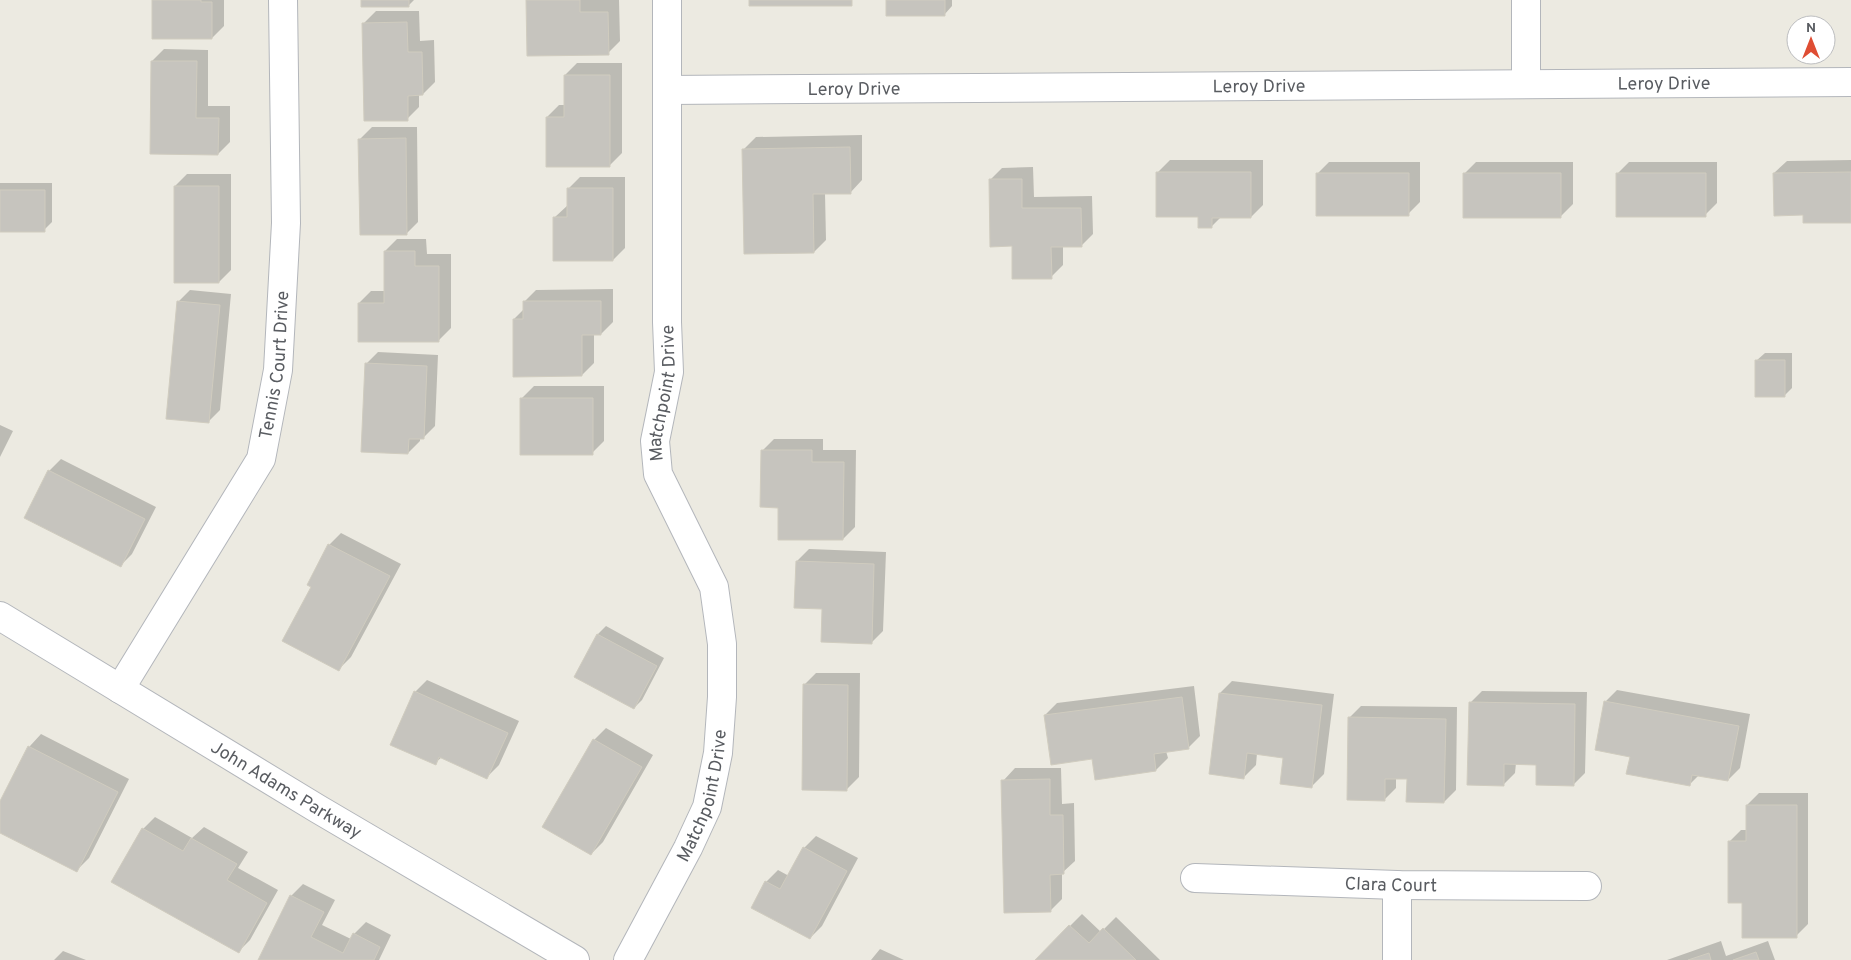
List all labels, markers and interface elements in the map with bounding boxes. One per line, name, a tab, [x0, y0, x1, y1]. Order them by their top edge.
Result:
north arrow	[1786, 15, 1836, 65]
text: N	[1806, 20, 1816, 37]
street label: Leroy Drive	[1617, 73, 1711, 97]
street label: Leroy Drive	[1212, 76, 1306, 99]
street label: Leroy Drive	[807, 78, 901, 102]
street label: Tennis Court Drive	[255, 290, 295, 441]
street label: Matchpoint Drive	[645, 324, 682, 462]
street label: Matchpoint Drive	[673, 729, 733, 866]
street label: John Adams Parkway	[206, 737, 365, 845]
street label: Clara Court	[1344, 873, 1437, 898]

